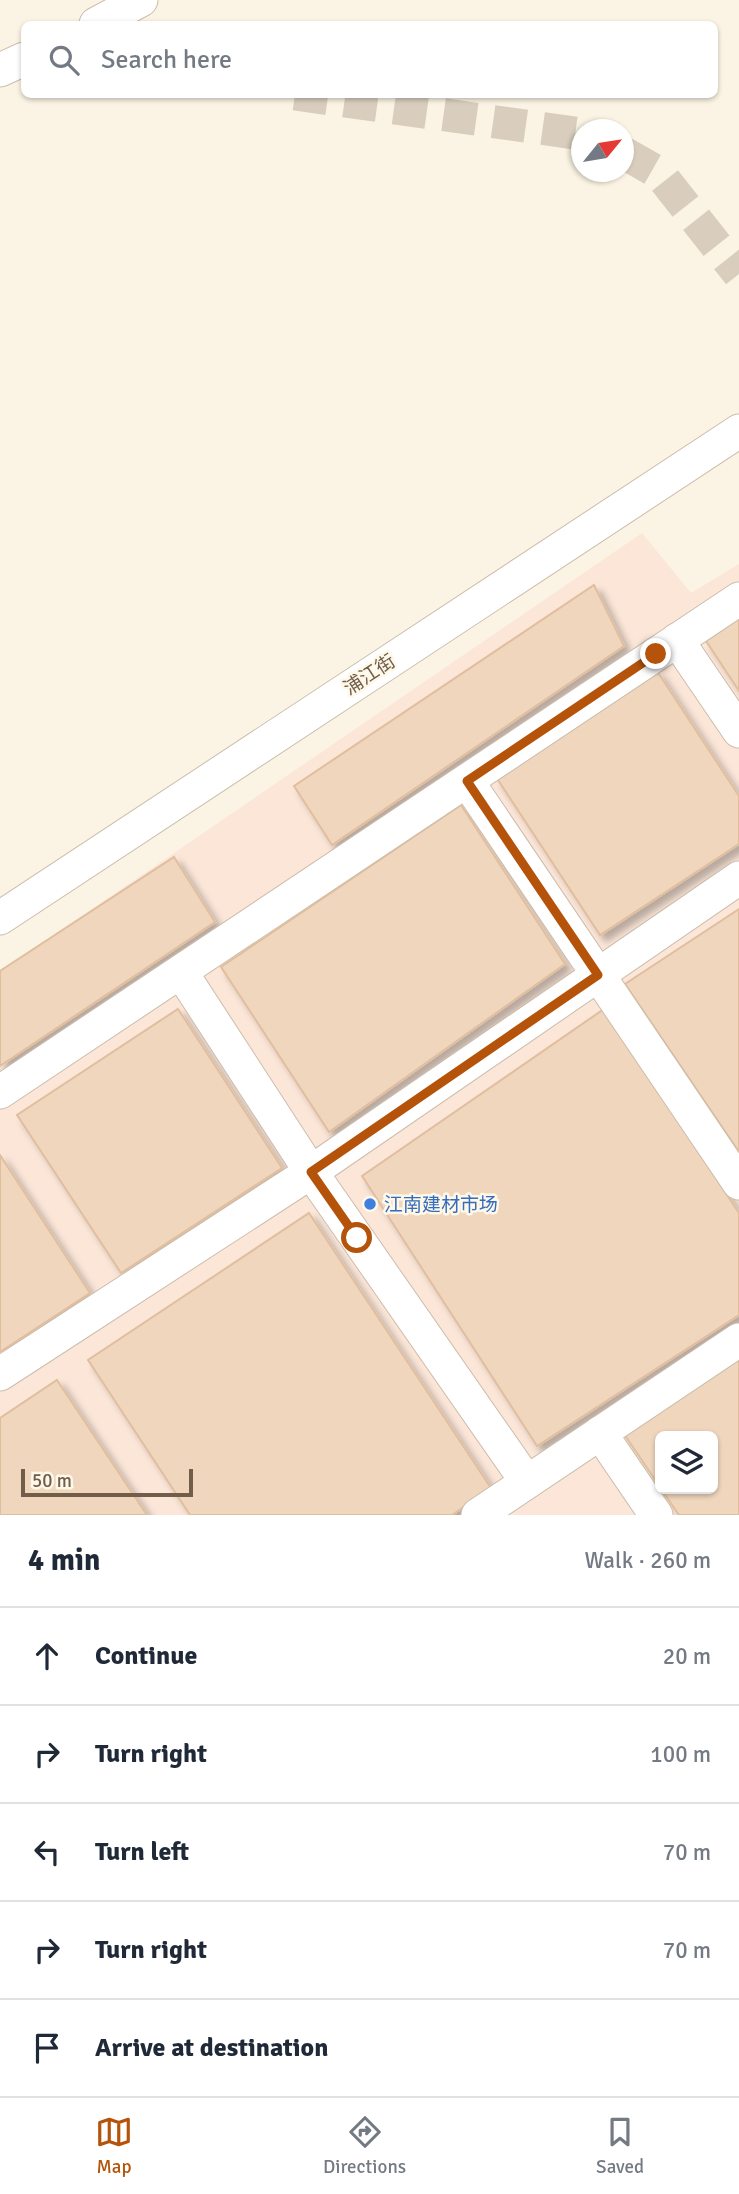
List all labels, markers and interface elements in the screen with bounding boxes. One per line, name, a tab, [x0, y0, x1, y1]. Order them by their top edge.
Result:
search box	[21, 21, 718, 98]
icon: search	[45, 41, 83, 79]
text: Search here	[101, 44, 232, 76]
north arrow	[571, 119, 634, 182]
route end	[640, 638, 671, 669]
street label: 浦江街	[339, 649, 400, 700]
place label: 江南建材市场	[384, 1193, 498, 1217]
marker: 江南建材市场	[362, 1196, 378, 1212]
route start	[341, 1222, 372, 1253]
map controls	[655, 1431, 718, 1494]
button: layers	[655, 1431, 718, 1494]
scale bar	[21, 1466, 192, 1498]
text: 50 m	[32, 1469, 72, 1493]
text: 4 min	[28, 1542, 100, 1579]
text: Walk · 260 m	[585, 1546, 711, 1575]
icon: ahead	[28, 1637, 66, 1675]
text: Continue	[95, 1640, 197, 1672]
text: 20 m	[663, 1642, 711, 1671]
icon: right	[28, 1735, 66, 1773]
text: Turn right	[95, 1738, 207, 1770]
text: 100 m	[650, 1740, 711, 1769]
icon: left	[28, 1833, 66, 1871]
text: Turn left	[95, 1836, 189, 1868]
text: 70 m	[663, 1838, 711, 1867]
icon: right	[28, 1931, 66, 1969]
text: Turn right	[95, 1934, 207, 1966]
text: 70 m	[663, 1936, 711, 1965]
icon: arrive	[28, 2029, 66, 2067]
text: Arrive at destination	[95, 2032, 328, 2064]
tab: Map	[95, 2113, 133, 2179]
tab: Directions	[323, 2113, 406, 2179]
tab: Saved	[596, 2113, 644, 2179]

